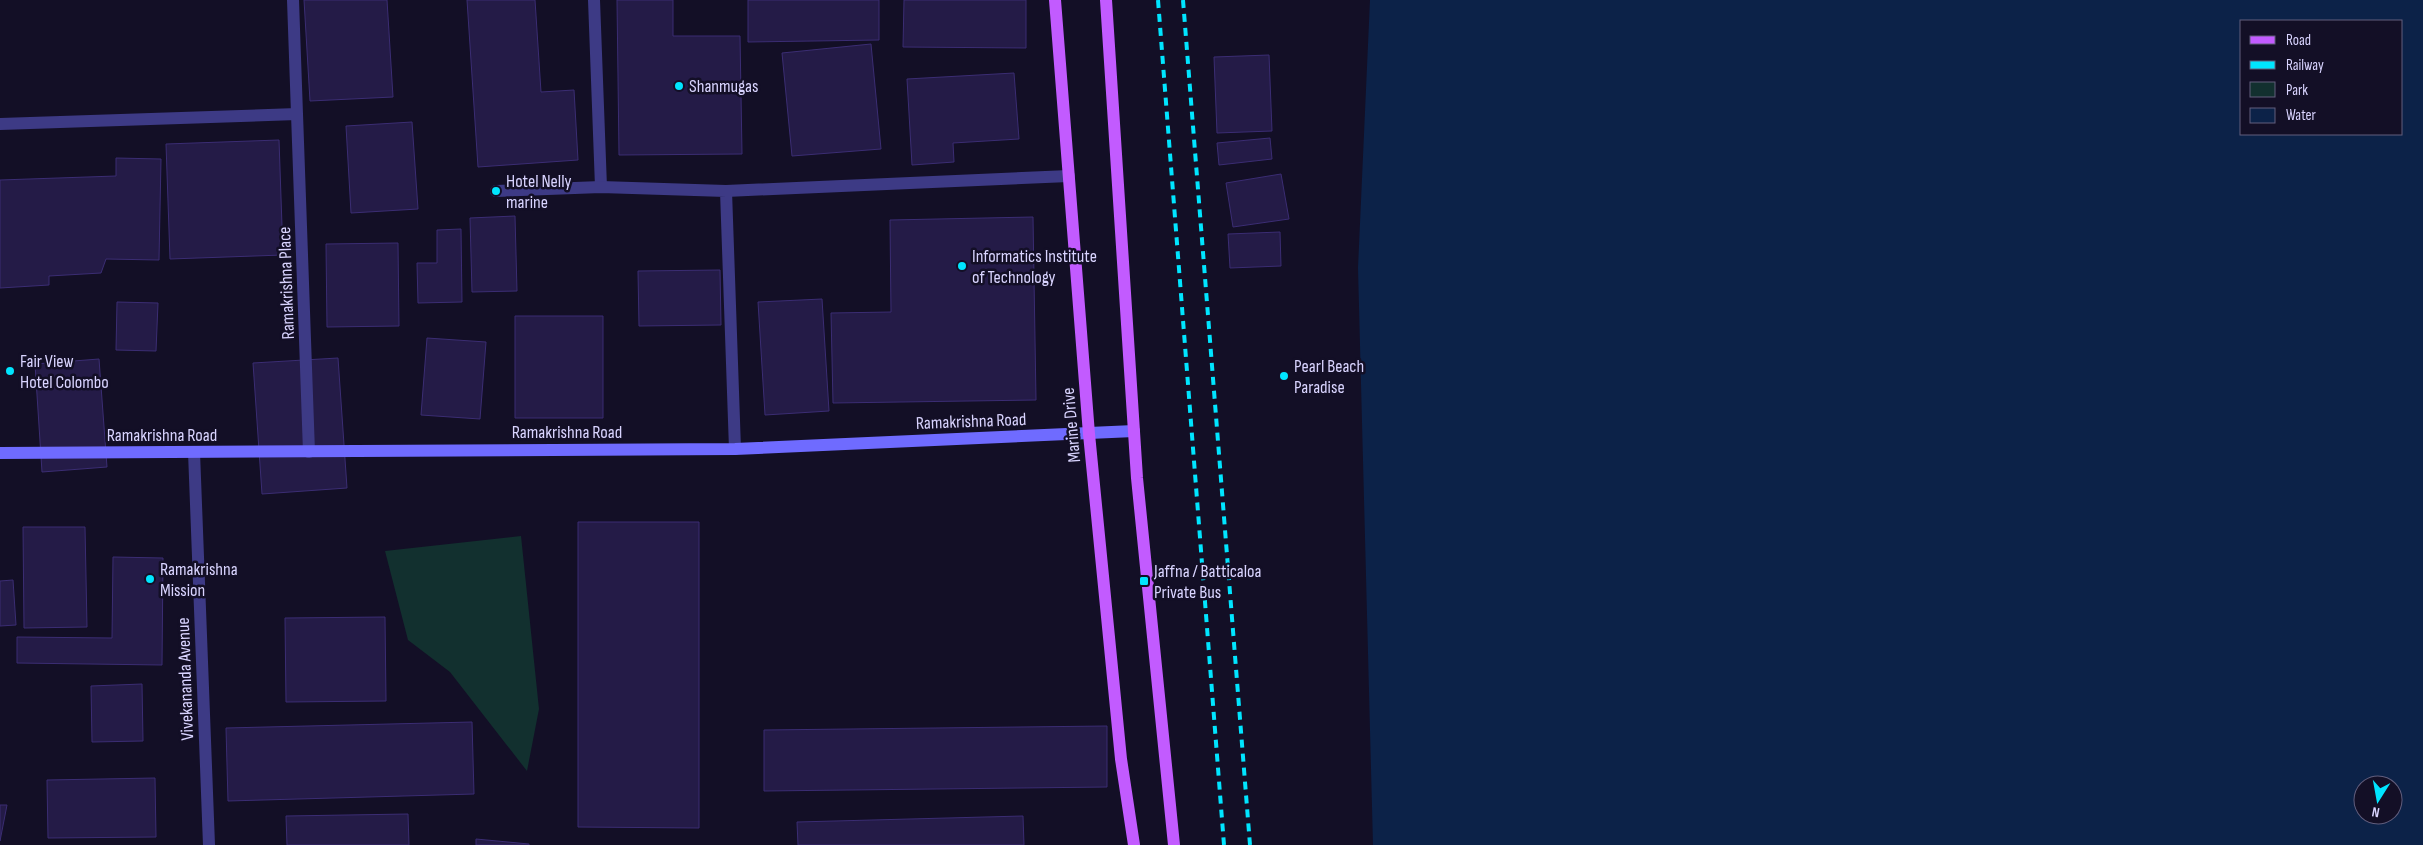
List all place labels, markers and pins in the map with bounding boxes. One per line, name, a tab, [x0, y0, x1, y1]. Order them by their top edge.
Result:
place label: Shanmugas	[689, 76, 758, 97]
marker: Shanmugas	[673, 80, 685, 92]
place label: Hotel Nelly marine	[506, 171, 572, 213]
marker: Hotel Nelly marine	[490, 185, 502, 197]
place label: Informatics Institute of Technology	[972, 246, 1097, 288]
marker: Informatics Institute of Technology	[956, 260, 968, 272]
place label: Fair View Hotel Colombo	[20, 351, 109, 393]
place label: Pearl Beach Paradise	[1294, 356, 1364, 398]
marker: Fair View Hotel Colombo	[4, 365, 16, 377]
marker: Pearl Beach Paradise	[1278, 370, 1290, 382]
place label: Ramakrishna Mission	[160, 559, 238, 601]
place label: Jaffna / Batticaloa Private Bus	[1153, 561, 1262, 603]
marker: Ramakrishna Mission	[144, 573, 156, 585]
marker: Jaffna / Batticaloa Private Bus	[1138, 575, 1150, 587]

